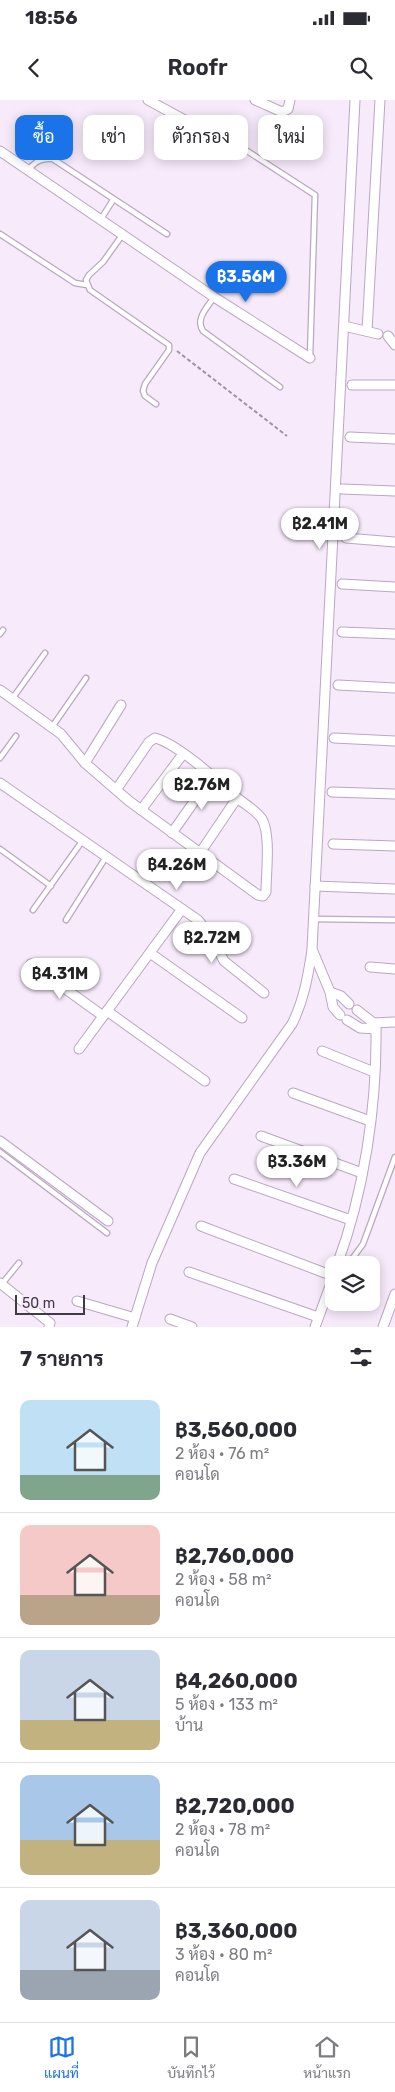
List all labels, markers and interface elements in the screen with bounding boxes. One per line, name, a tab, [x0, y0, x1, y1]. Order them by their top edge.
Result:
text: 18:56	[25, 6, 78, 29]
icon: back	[20, 54, 48, 82]
text: Roofr	[167, 54, 228, 81]
icon: search	[347, 54, 375, 82]
chip: ซื้อ	[15, 115, 73, 160]
chip: เช่า	[83, 115, 144, 160]
chip: ตัวกรอง	[154, 115, 248, 160]
chip: ใหม่	[258, 115, 323, 160]
pin: ฿3.56M	[205, 260, 287, 303]
text: ฿3.56M	[217, 267, 275, 286]
pin: ฿2.41M	[279, 508, 361, 550]
text: ฿2.41M	[292, 514, 348, 533]
pin: ฿2.76M	[161, 768, 243, 811]
text: ฿2.76M	[174, 775, 230, 794]
pin: ฿4.26M	[136, 848, 218, 891]
text: ฿4.26M	[147, 855, 207, 874]
pin: ฿2.72M	[171, 922, 253, 964]
text: ฿2.72M	[184, 928, 240, 947]
pin: ฿4.31M	[19, 958, 101, 1000]
text: ฿4.31M	[32, 964, 88, 983]
pin: ฿3.36M	[256, 1146, 338, 1188]
text: ฿3.36M	[268, 1152, 326, 1171]
map controls	[325, 1256, 380, 1311]
button: layers	[325, 1256, 380, 1311]
scale bar	[15, 1292, 85, 1315]
text: 50 m	[22, 1295, 55, 1312]
icon: filters	[347, 1343, 375, 1371]
text: 7 รายการ	[20, 1346, 104, 1371]
text: ฿3,560,000	[175, 1417, 297, 1442]
icon: home	[60, 1420, 120, 1480]
text: 2 ห้อง · 76 m²	[175, 1444, 269, 1463]
text: คอนโด	[175, 1465, 220, 1484]
text: ฿2,760,000	[175, 1543, 294, 1568]
icon: home	[60, 1545, 120, 1605]
text: 2 ห้อง · 58 m²	[175, 1570, 272, 1589]
text: คอนโด	[175, 1591, 220, 1610]
text: ฿4,260,000	[175, 1668, 298, 1693]
icon: home	[60, 1670, 120, 1730]
text: 5 ห้อง · 133 m²	[175, 1695, 278, 1714]
text: บ้าน	[175, 1716, 203, 1735]
text: ฿2,720,000	[175, 1793, 295, 1818]
icon: home	[60, 1795, 120, 1855]
text: 2 ห้อง · 78 m²	[175, 1820, 270, 1839]
text: คอนโด	[175, 1841, 220, 1860]
text: ฿3,360,000	[175, 1918, 298, 1943]
icon: home	[60, 1920, 120, 1980]
text: 3 ห้อง · 80 m²	[175, 1945, 272, 1964]
text: คอนโด	[175, 1966, 220, 1985]
tab: แผนที่	[44, 2033, 79, 2082]
tab: บันทึกไว้	[167, 2033, 215, 2082]
tab: หน้าแรก	[303, 2033, 351, 2082]

